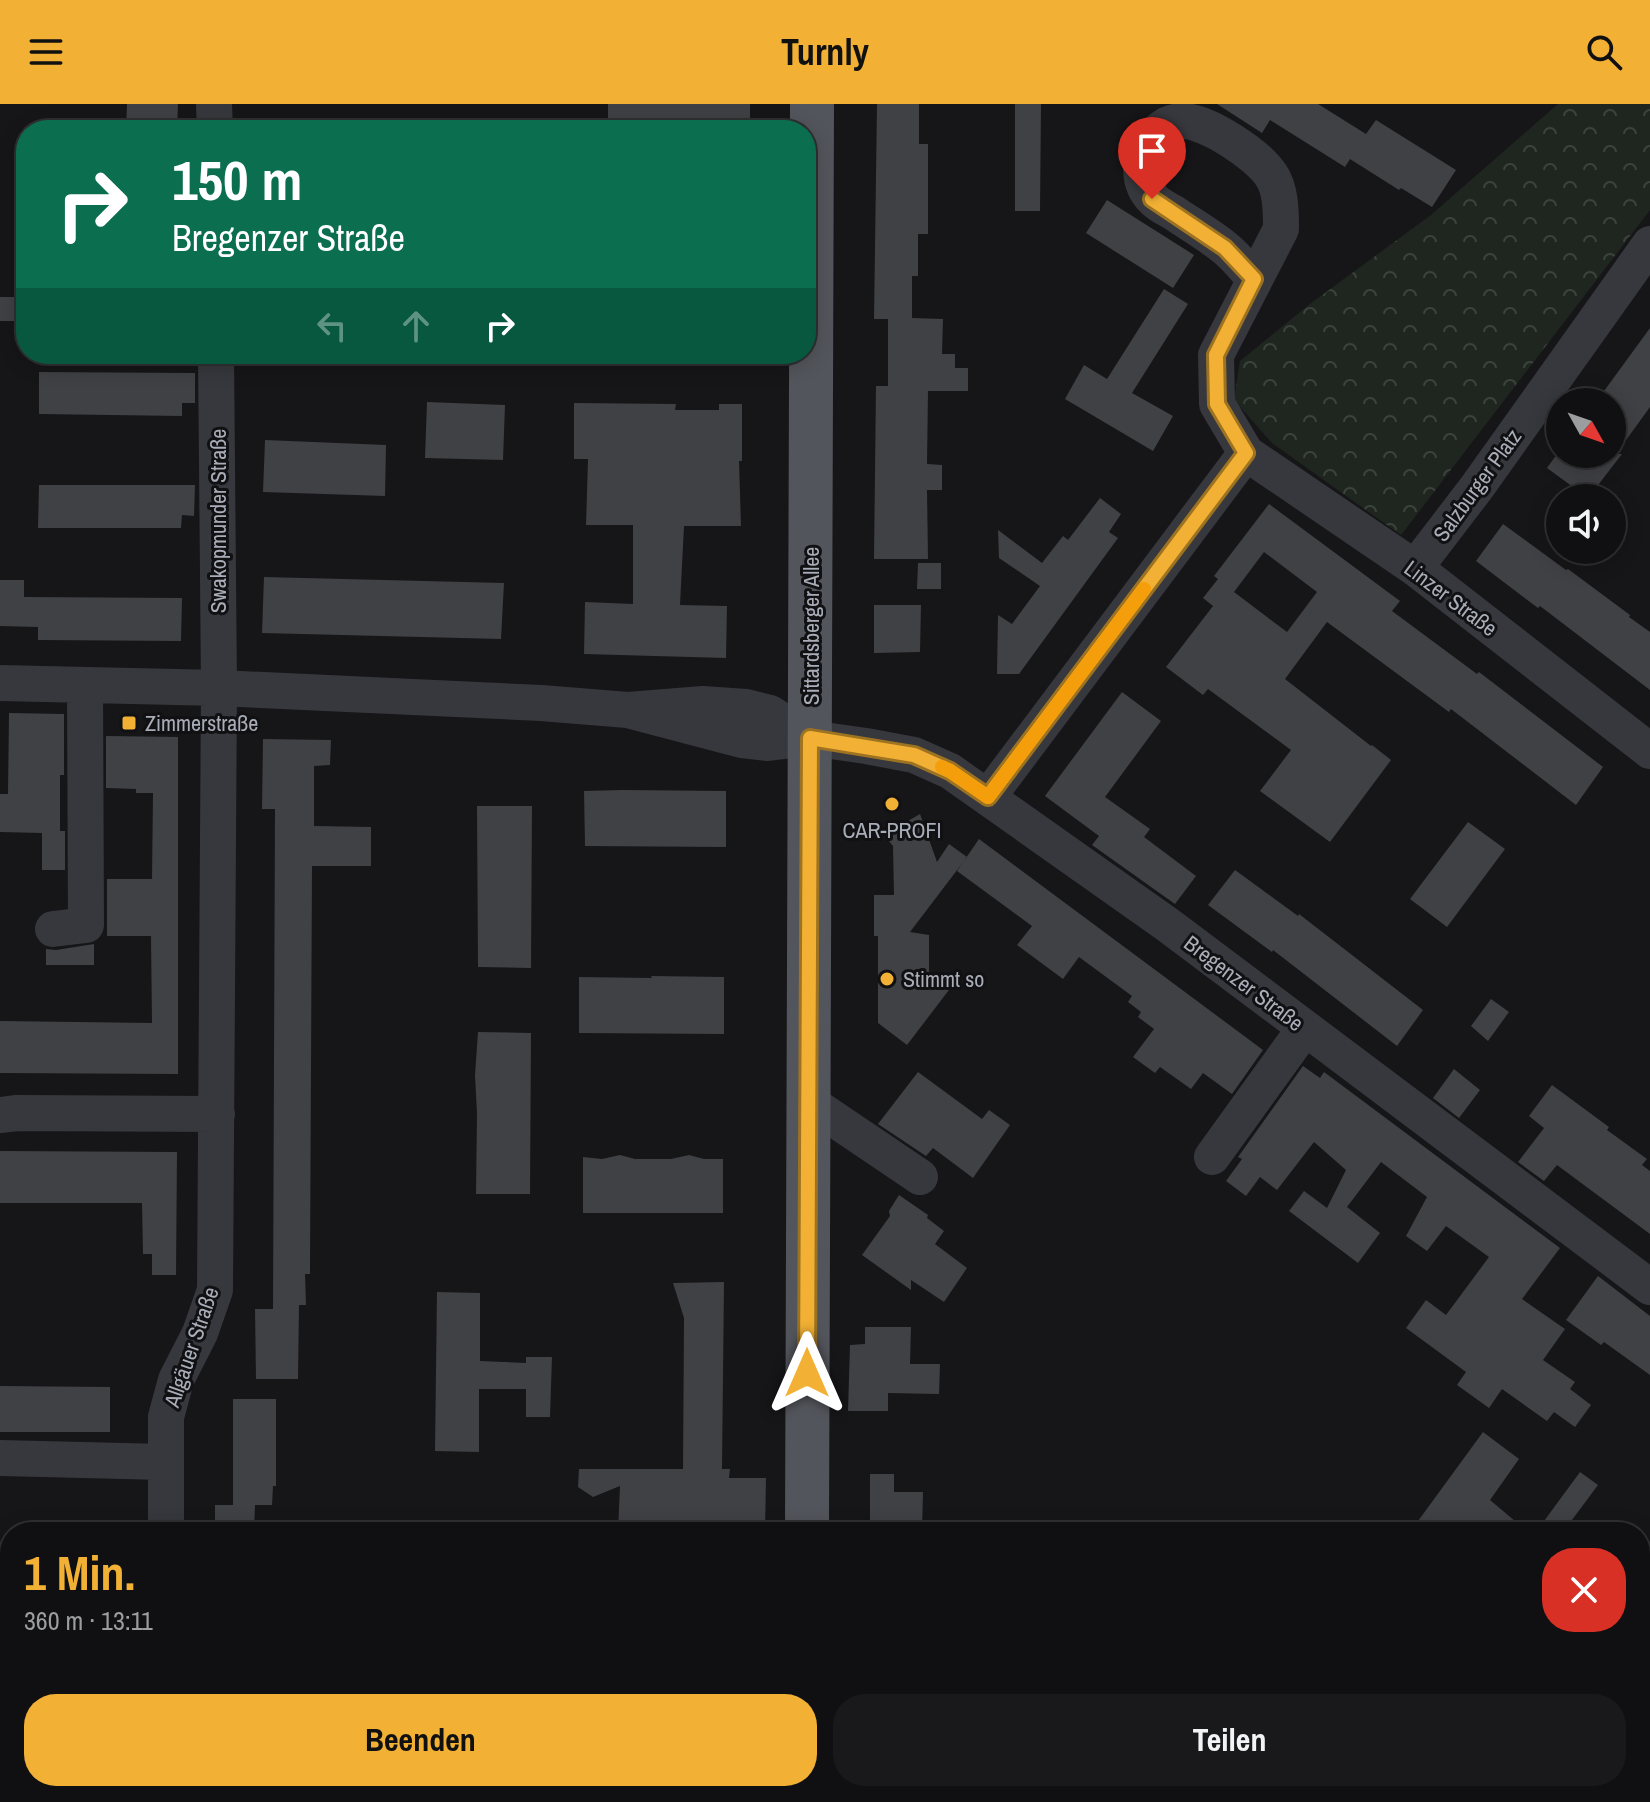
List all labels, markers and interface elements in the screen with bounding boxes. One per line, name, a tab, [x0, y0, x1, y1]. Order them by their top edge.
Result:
text: Turnly	[781, 28, 869, 76]
icon: menu	[24, 30, 68, 74]
icon: search	[1582, 30, 1626, 74]
pin	[1118, 117, 1186, 199]
icon: arrive	[1130, 129, 1174, 173]
text: 150 m	[172, 142, 302, 217]
icon: right	[40, 152, 144, 256]
text: Bregenzer Straße	[172, 214, 405, 262]
icon: left	[310, 304, 354, 348]
icon: ahead	[394, 304, 438, 348]
icon: right	[478, 304, 522, 348]
north arrow	[1546, 388, 1626, 468]
map controls	[1546, 388, 1626, 564]
street label: Salzburger Platz	[1426, 423, 1528, 547]
street label: Swakopmunder Straße	[203, 429, 233, 613]
button: sound	[1546, 484, 1626, 564]
street label: Sittardsberger Allee	[796, 547, 826, 705]
street label: Linzer Straße	[1398, 553, 1504, 643]
place label: Zimmerstraße	[145, 708, 258, 738]
marker: Zimmerstraße	[120, 714, 138, 732]
marker: CAR-PROFI	[883, 795, 901, 813]
place label: CAR-PROFI	[842, 815, 942, 845]
street label: Bregenzer Straße	[1178, 928, 1310, 1038]
place label: Stimmt so	[903, 964, 984, 994]
marker: Stimmt so	[878, 970, 896, 988]
street label: Allgäuer Straße	[156, 1283, 226, 1412]
position arrow	[765, 1331, 849, 1415]
text: 1 Min.	[24, 1540, 136, 1605]
button: close	[1542, 1548, 1626, 1632]
text: 360 m · 13:11	[24, 1603, 153, 1638]
button: Beenden	[24, 1694, 817, 1786]
button: Teilen	[833, 1694, 1626, 1786]

